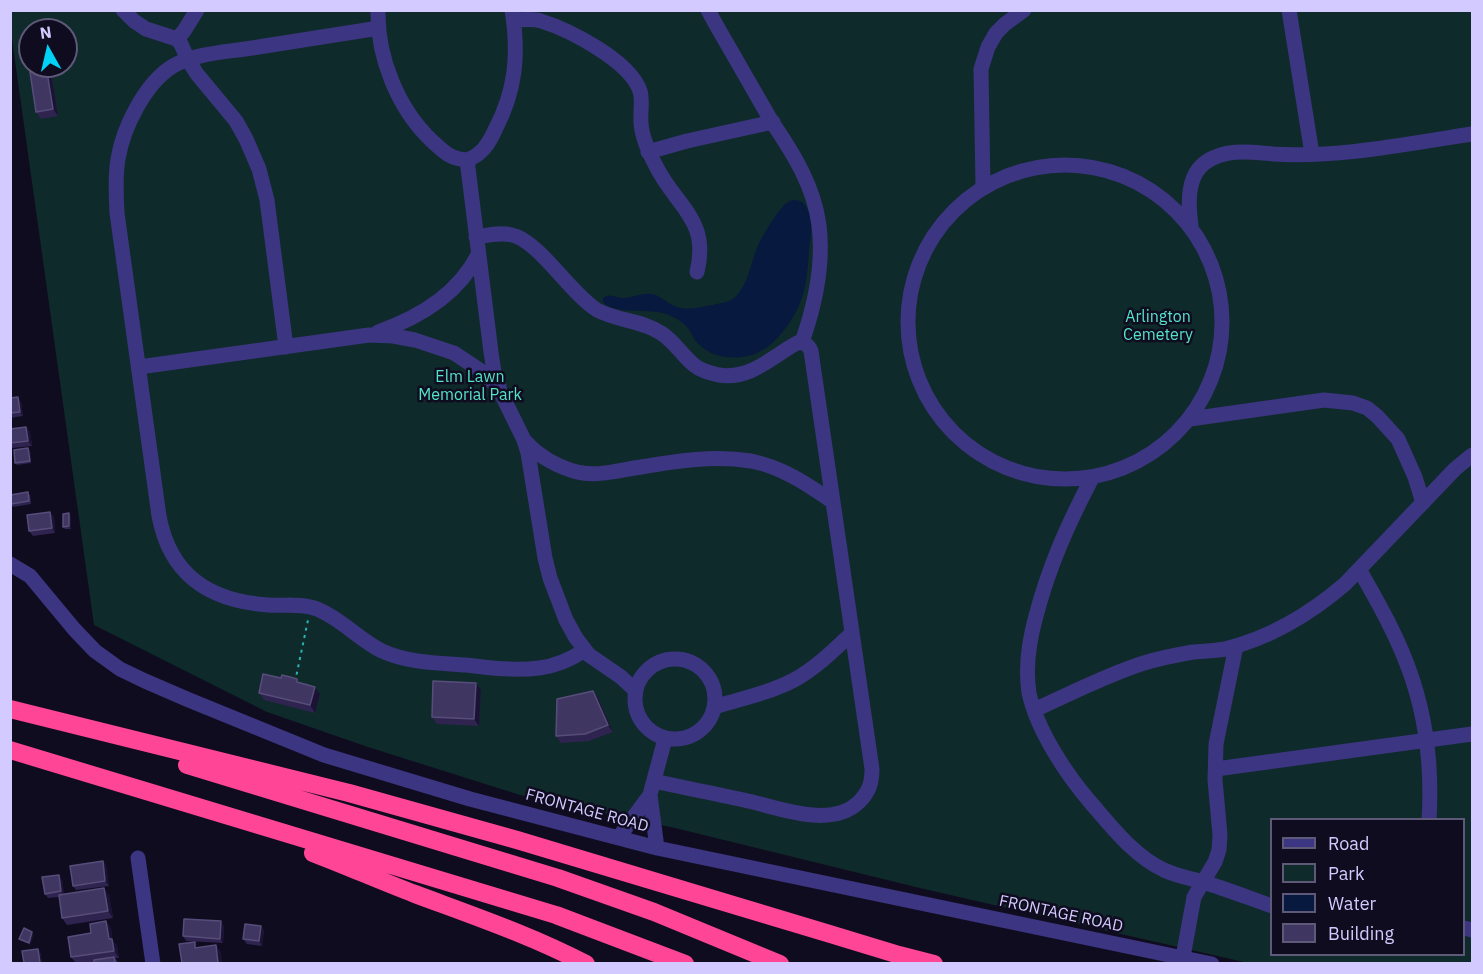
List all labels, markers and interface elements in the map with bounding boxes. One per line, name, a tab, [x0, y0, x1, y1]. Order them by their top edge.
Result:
north arrow	[18, 18, 78, 78]
text: N	[39, 21, 53, 43]
park label: Arlington Cemetery	[1123, 307, 1193, 345]
park label: Elm Lawn Memorial Park	[418, 367, 522, 405]
street label: FRONTAGE ROAD	[524, 785, 650, 837]
legend	[1270, 818, 1465, 956]
text: Road	[1328, 832, 1369, 855]
text: Park	[1328, 862, 1364, 885]
street label: FRONTAGE ROAD	[997, 891, 1125, 937]
text: Water	[1328, 892, 1376, 915]
text: Building	[1328, 922, 1394, 945]

